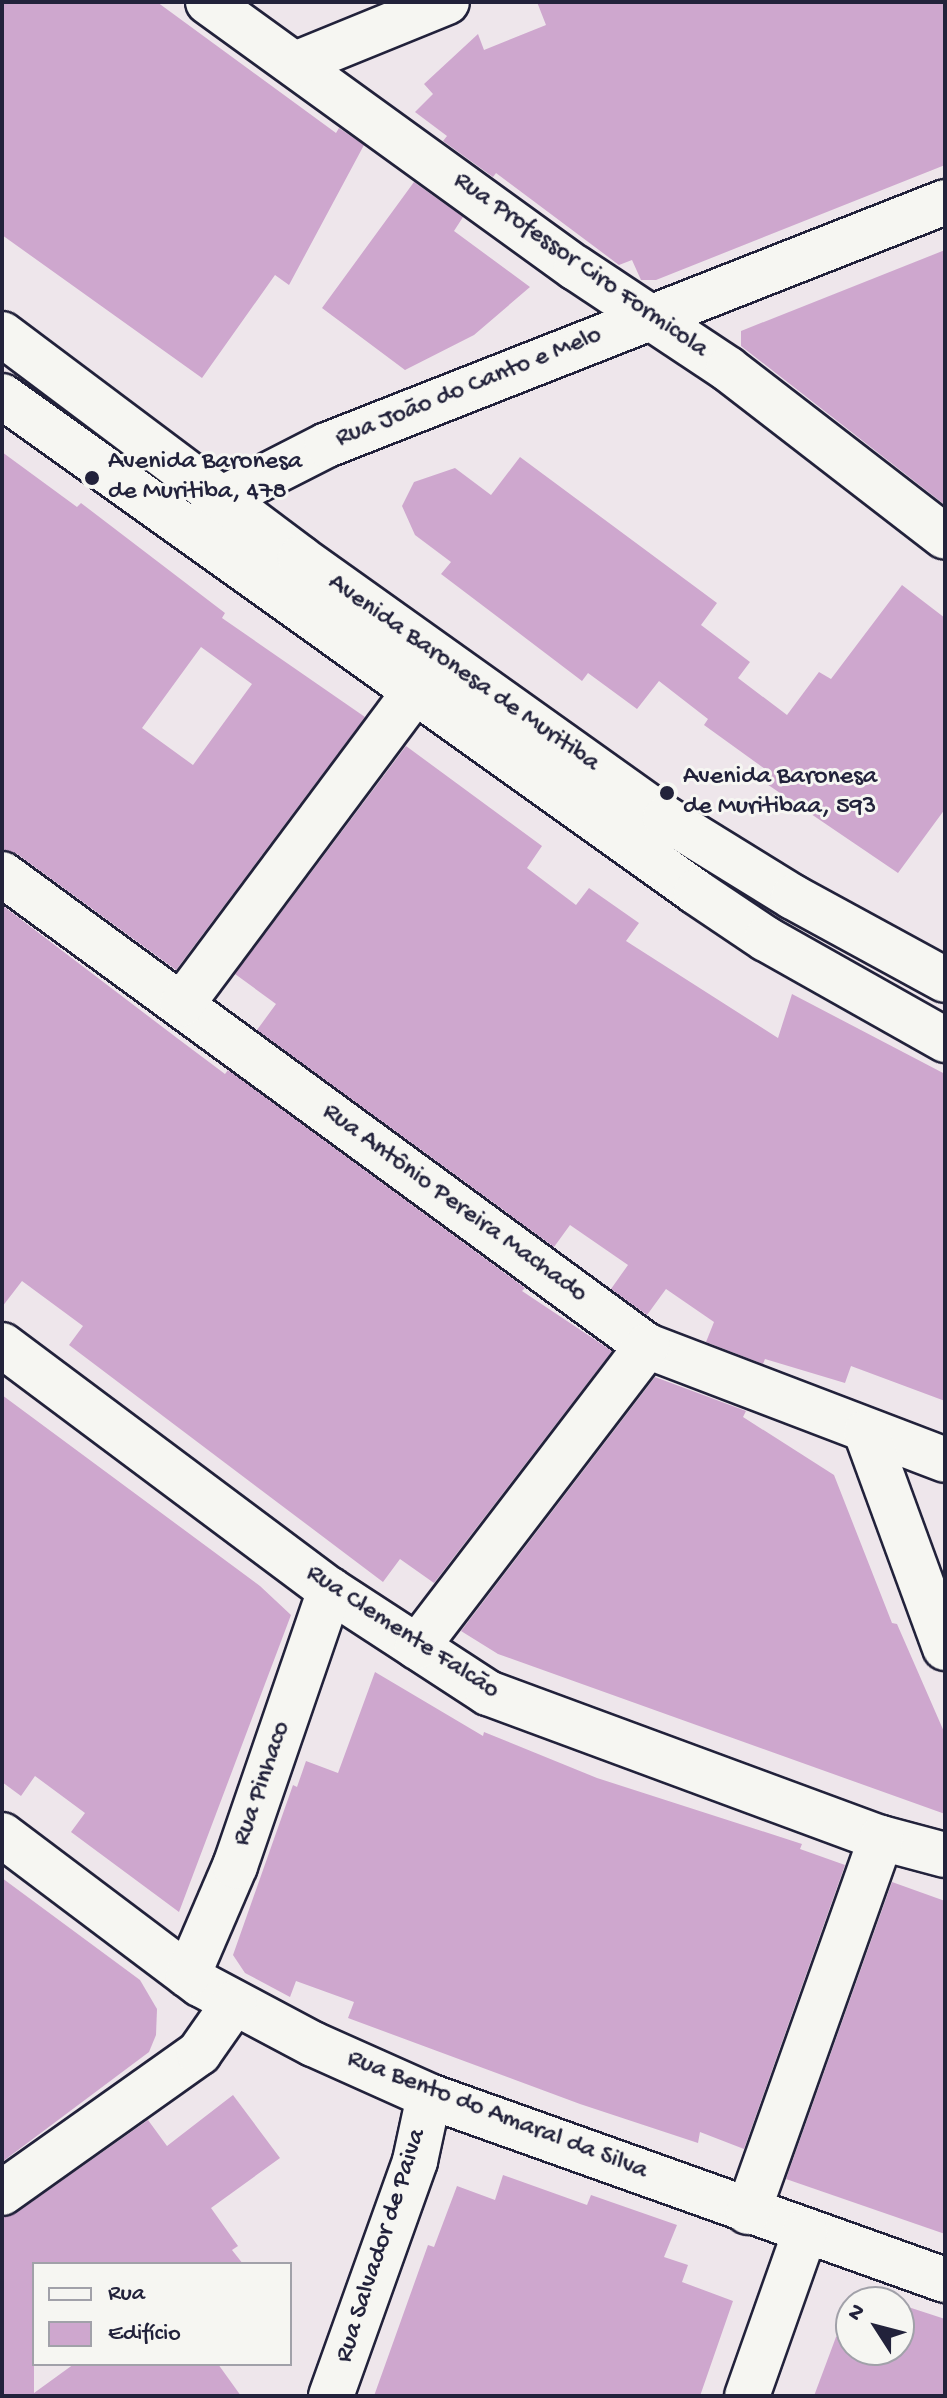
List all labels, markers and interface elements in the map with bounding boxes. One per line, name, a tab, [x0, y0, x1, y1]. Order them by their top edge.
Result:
street label: Rua Professor Ciro Formicola	[447, 166, 713, 366]
street label: Rua João do Canto e Melo	[331, 320, 607, 456]
place label: Avenida Baronesa de Muritiba, 478	[108, 447, 302, 508]
marker: Avenida Baronesa de Muritiba, 478	[83, 469, 101, 487]
street label: Avenida Baronesa de Muritiba	[321, 568, 605, 780]
place label: Avenida Baronesa de Muritibaa, 593	[683, 762, 877, 824]
marker: Avenida Baronesa de Muritibaa, 593	[658, 784, 676, 802]
street label: Rua Antônio Pereira Machado	[315, 1097, 593, 1311]
street label: Rua Clemente Falcão	[299, 1559, 505, 1707]
street label: Rua Pinhaco	[227, 1718, 299, 1850]
street label: Rua Bento do Amaral da Silva	[342, 2044, 652, 2188]
street label: Rua Salvador de Paiva	[330, 2125, 434, 2367]
legend	[32, 2262, 292, 2366]
text: Rua	[108, 2280, 145, 2309]
north arrow	[835, 2286, 915, 2366]
text: N	[842, 2300, 872, 2327]
text: Edifício	[108, 2320, 181, 2349]

